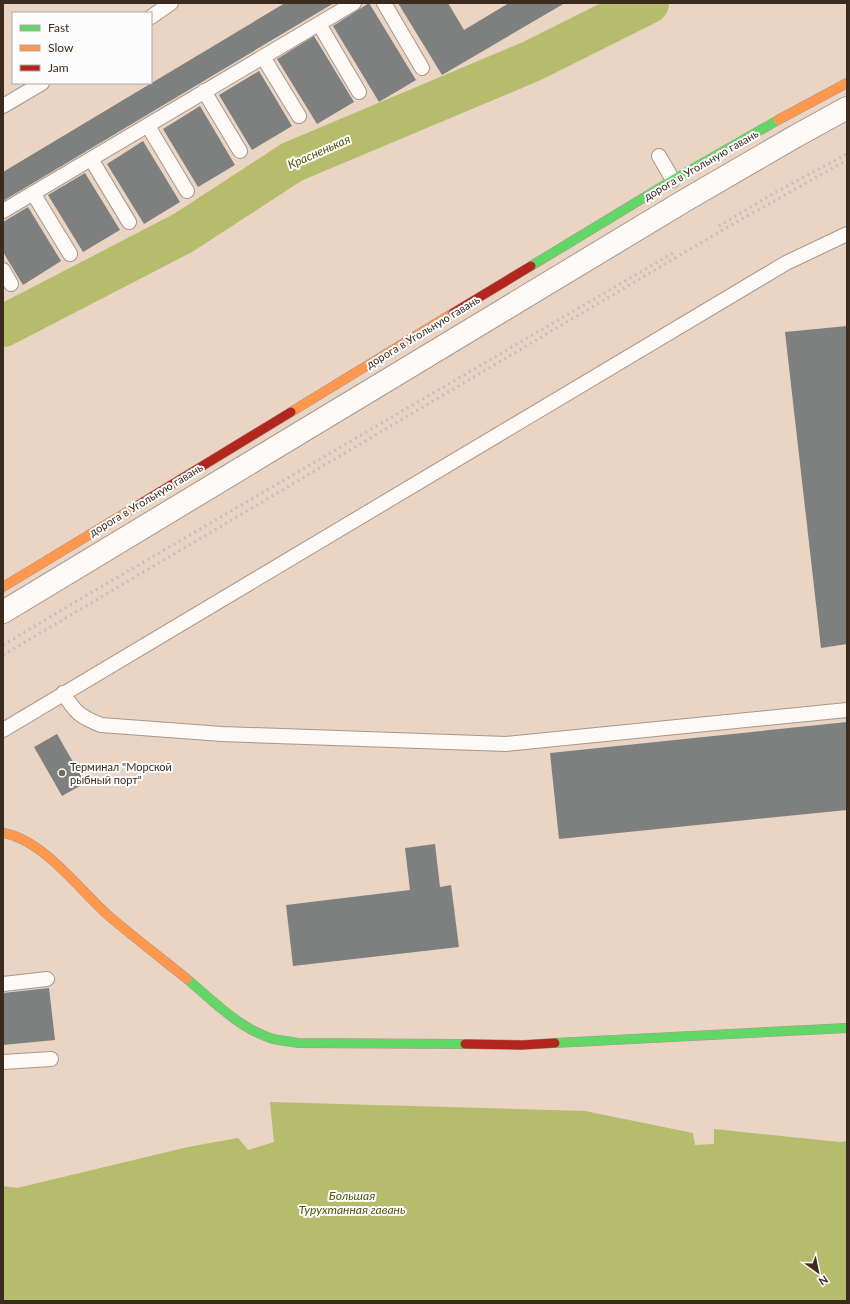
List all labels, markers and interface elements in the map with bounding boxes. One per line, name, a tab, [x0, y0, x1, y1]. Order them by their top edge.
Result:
legend	[12, 12, 152, 84]
text: Fast	[48, 20, 70, 35]
text: Slow	[48, 40, 74, 55]
text: Jam	[48, 60, 69, 75]
street label: дорога в Угольную гавань	[641, 126, 760, 203]
water label: Красненькая	[285, 131, 352, 172]
street label: дорога в Угольную гавань	[364, 292, 482, 371]
street label: дорога в Угольную гавань	[87, 460, 205, 539]
place label: Терминал "Морской рыбный порт"	[70, 760, 172, 786]
marker: Терминал "Морской рыбный порт"	[57, 768, 67, 778]
water label: Большая Турухтанная гавань	[299, 1188, 405, 1217]
north arrow	[798, 1252, 838, 1292]
text: N	[817, 1273, 831, 1289]

